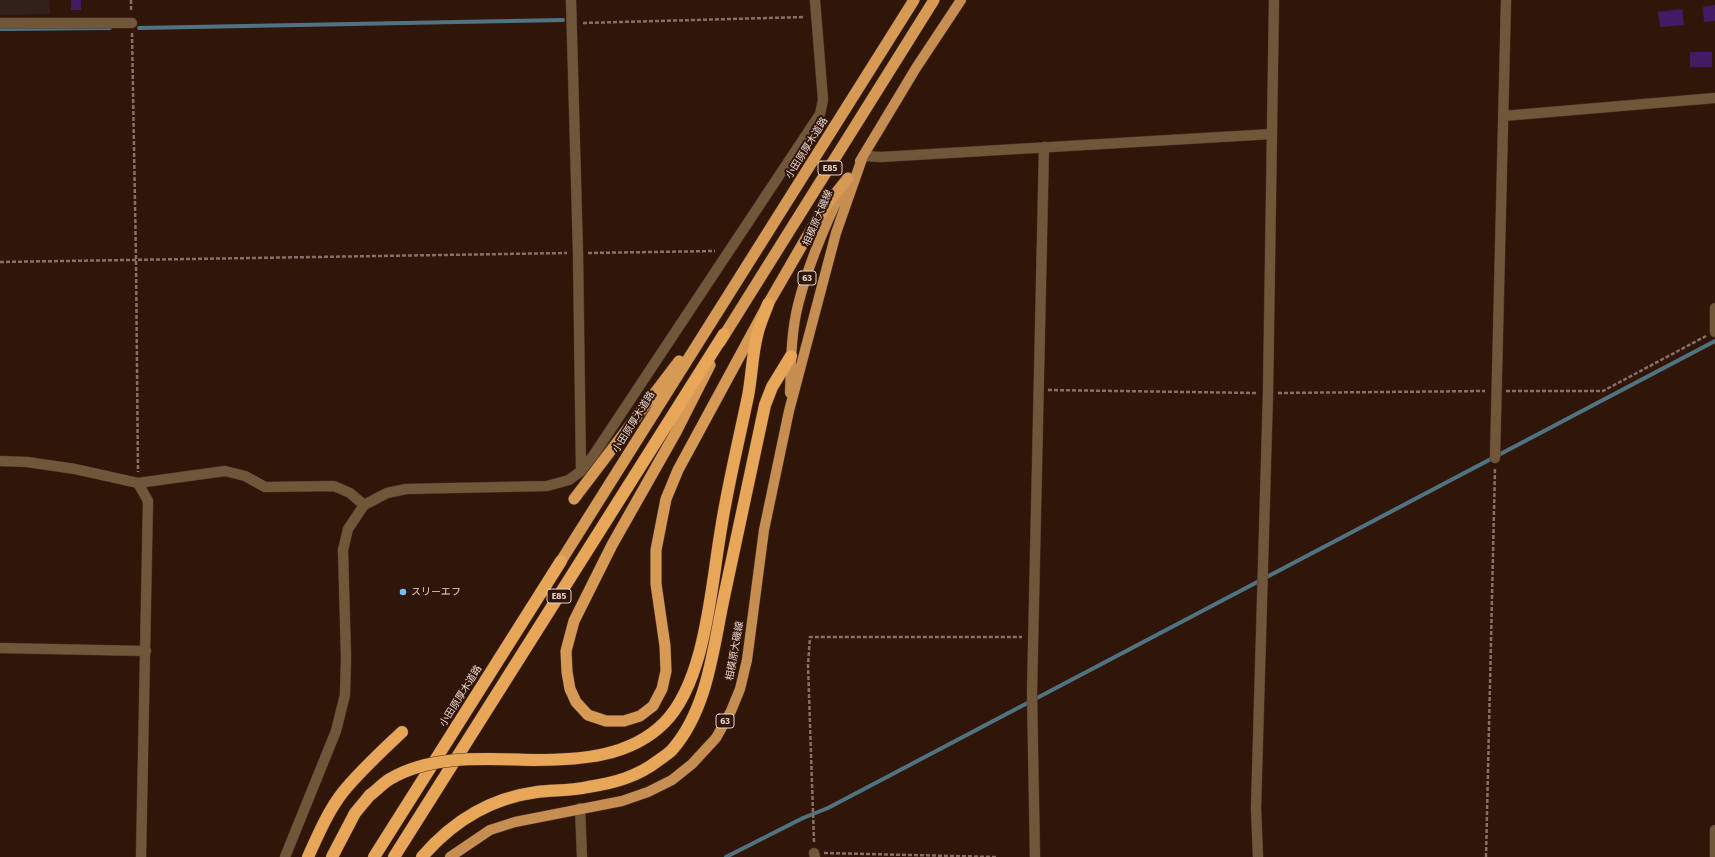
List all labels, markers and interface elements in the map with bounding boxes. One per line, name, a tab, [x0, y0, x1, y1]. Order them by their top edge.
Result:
street label: 小田原厚木道路	[783, 115, 831, 181]
road number: E85	[818, 161, 842, 175]
street label: 相模原大磯線	[801, 188, 835, 248]
road number: 63	[798, 271, 816, 285]
street label: 小田原厚木道路	[610, 389, 658, 455]
place label: スリーエフ	[411, 586, 461, 598]
marker: スリーエフ	[398, 587, 408, 597]
road number: E85	[547, 589, 571, 603]
street label: 相模原大磯線	[724, 620, 746, 682]
street label: 小田原厚木道路	[437, 663, 485, 729]
road number: 63	[716, 714, 734, 728]

